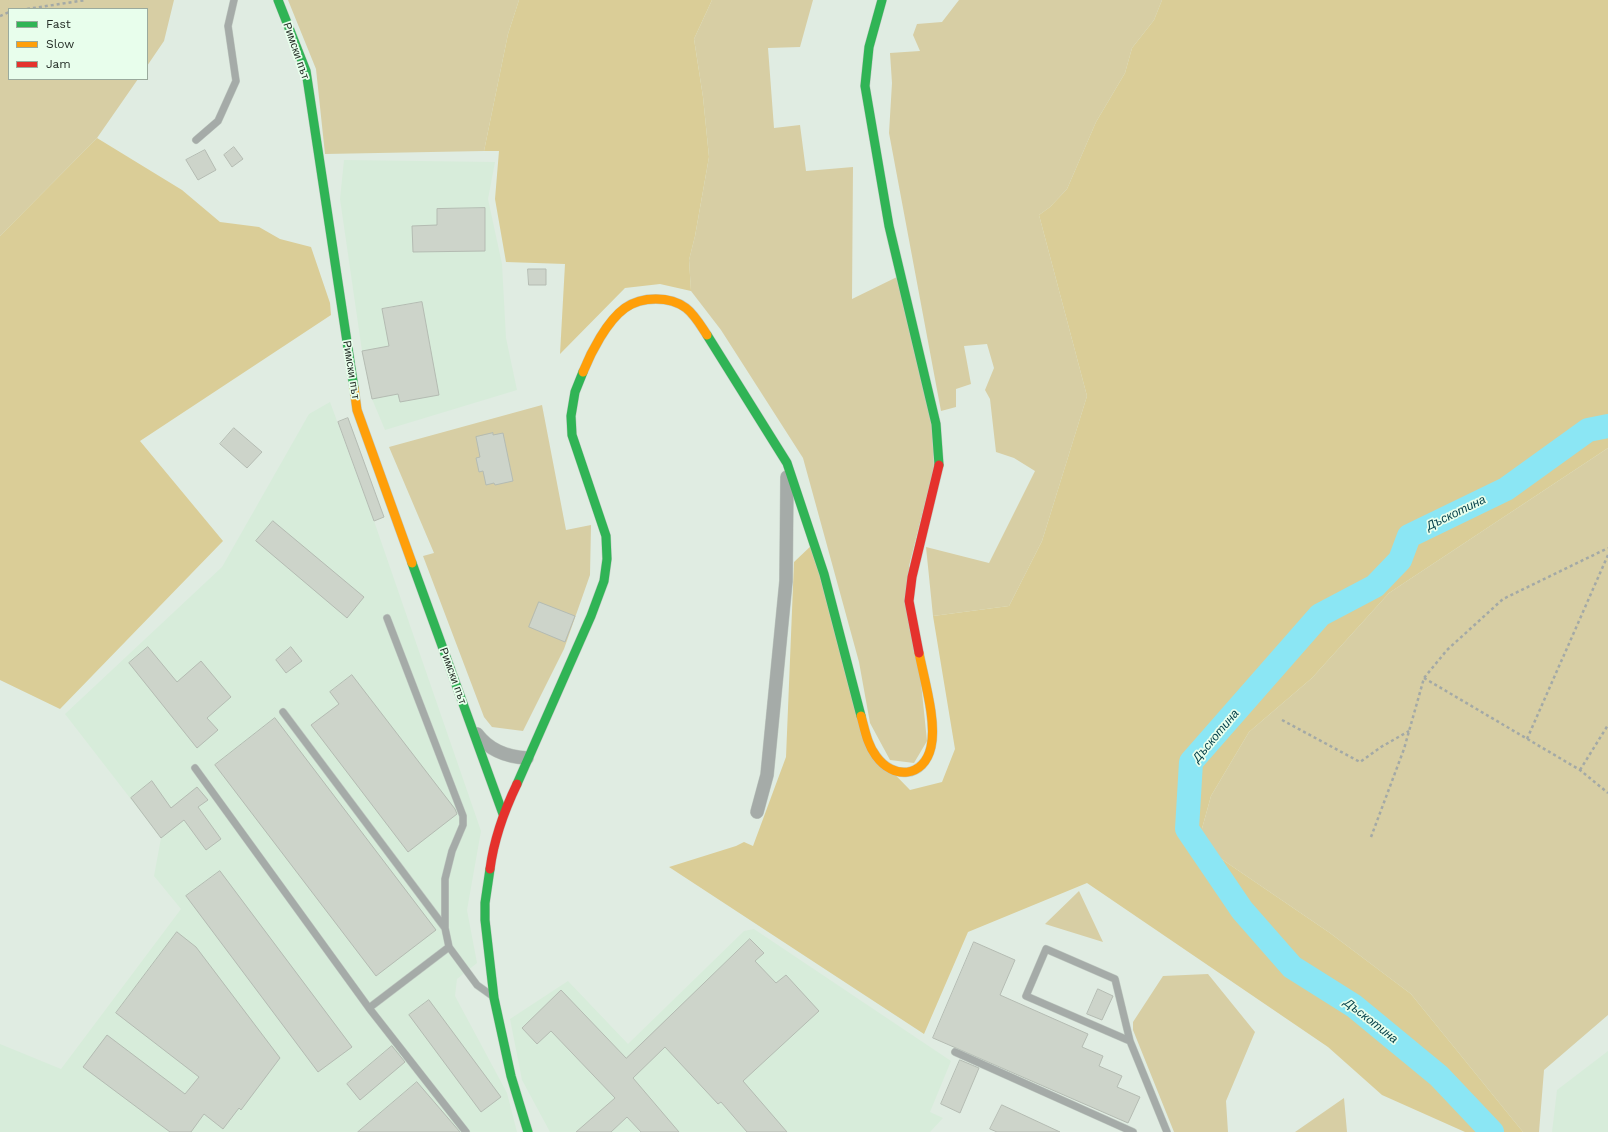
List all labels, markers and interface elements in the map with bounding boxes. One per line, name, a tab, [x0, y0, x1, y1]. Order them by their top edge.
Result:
legend	[8, 8, 148, 80]
text: Fast	[46, 17, 71, 31]
street label: Римски път	[280, 21, 312, 81]
text: Slow	[46, 37, 74, 51]
text: Jam	[46, 57, 71, 71]
street label: Римски път	[340, 340, 362, 400]
water label: Дъскотина	[1424, 492, 1488, 534]
street label: Римски път	[437, 646, 469, 706]
water label: Дъскотина	[1190, 707, 1242, 765]
water label: Дъскотина	[1341, 996, 1401, 1046]

